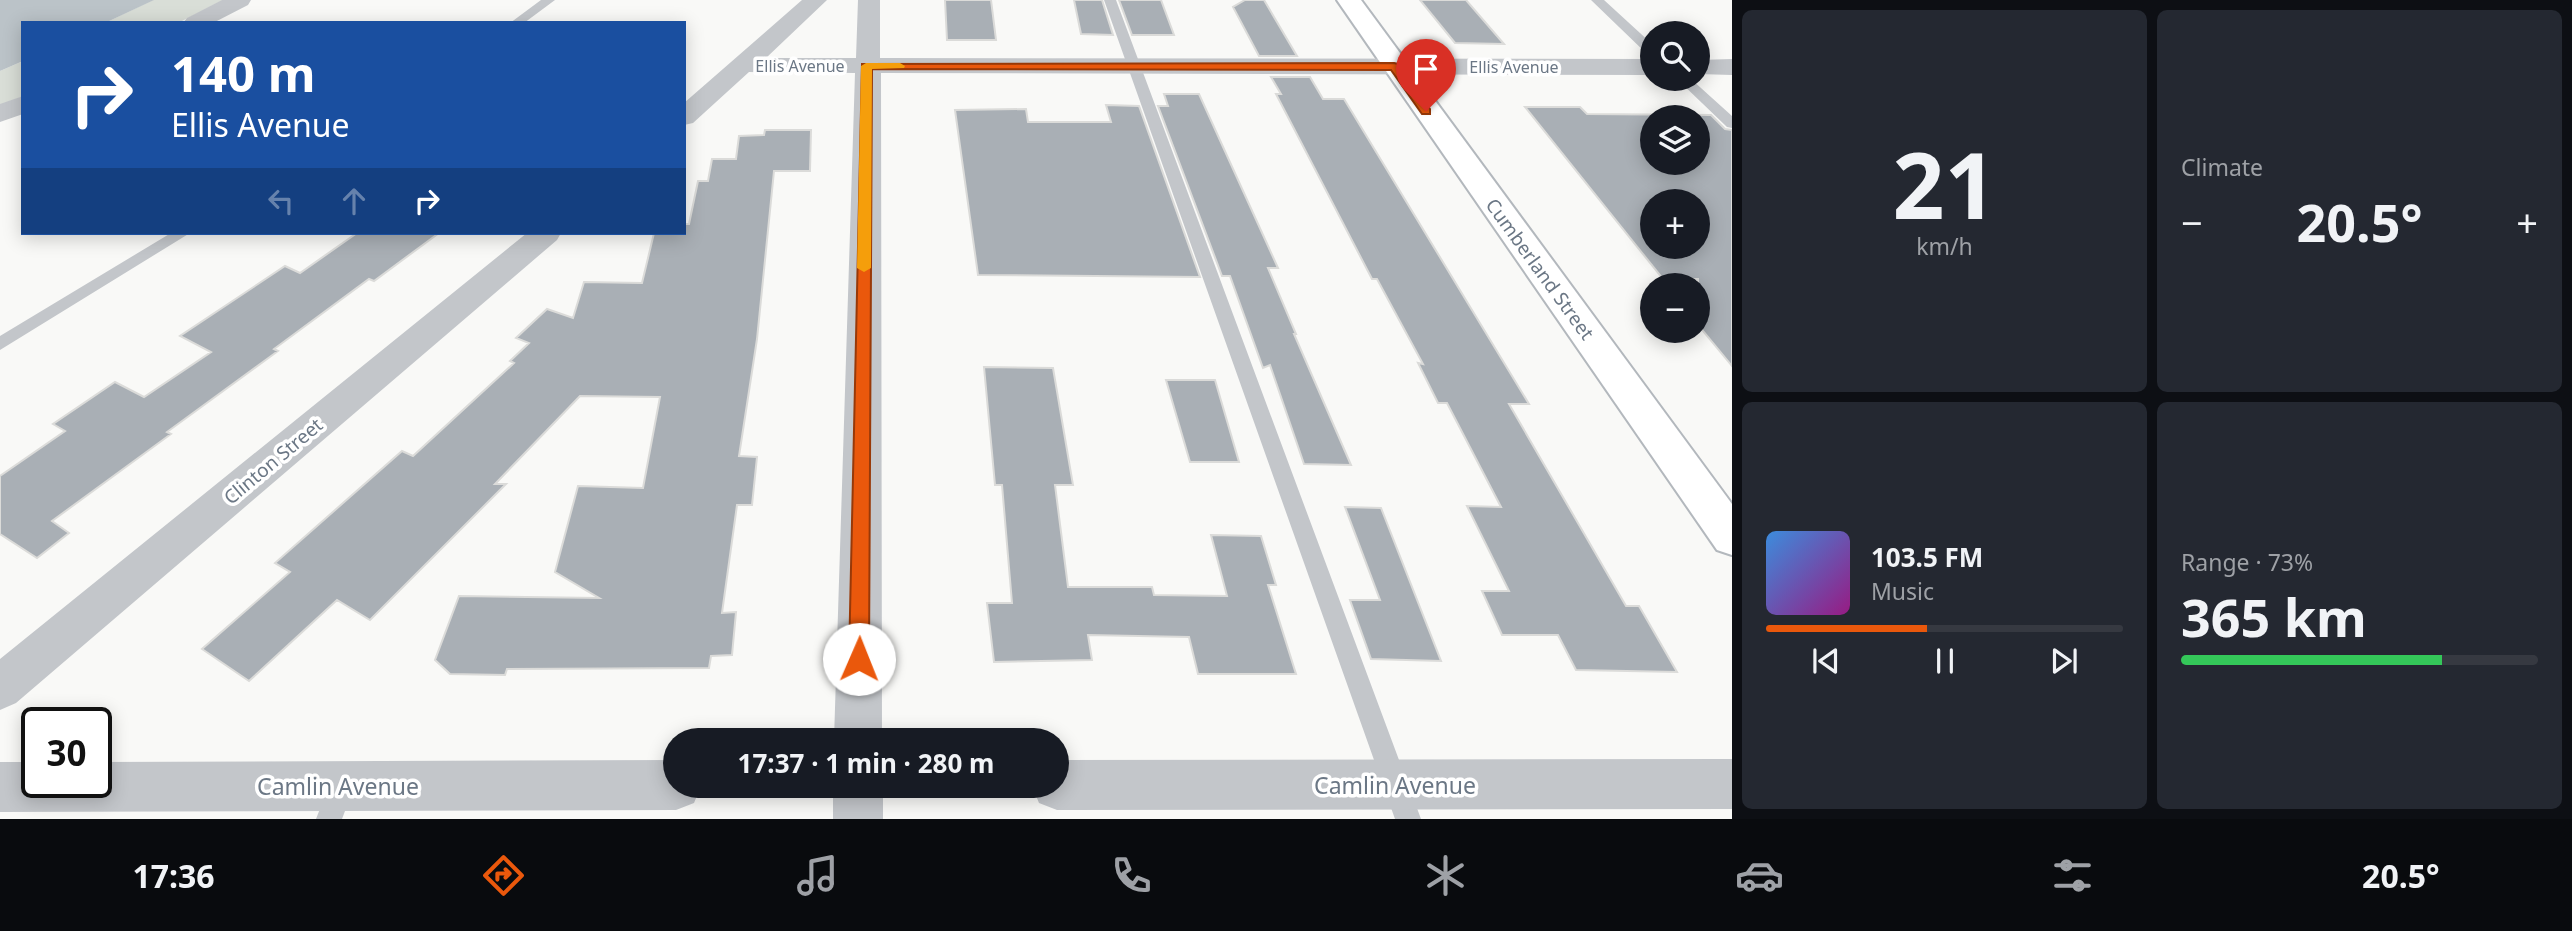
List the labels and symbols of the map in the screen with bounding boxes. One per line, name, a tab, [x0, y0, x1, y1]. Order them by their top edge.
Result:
pin	[1396, 39, 1456, 111]
street label: Ellis Avenue	[755, 55, 845, 77]
street label: Ellis Avenue	[1469, 56, 1559, 78]
street label: Cumberland Street	[1480, 193, 1600, 345]
street label: Clinton Street	[218, 412, 328, 510]
position arrow	[822, 622, 896, 696]
speed limit sign: 30	[21, 707, 112, 798]
street label: Camlin Avenue	[1314, 769, 1476, 801]
street label: Camlin Avenue	[257, 770, 419, 802]

